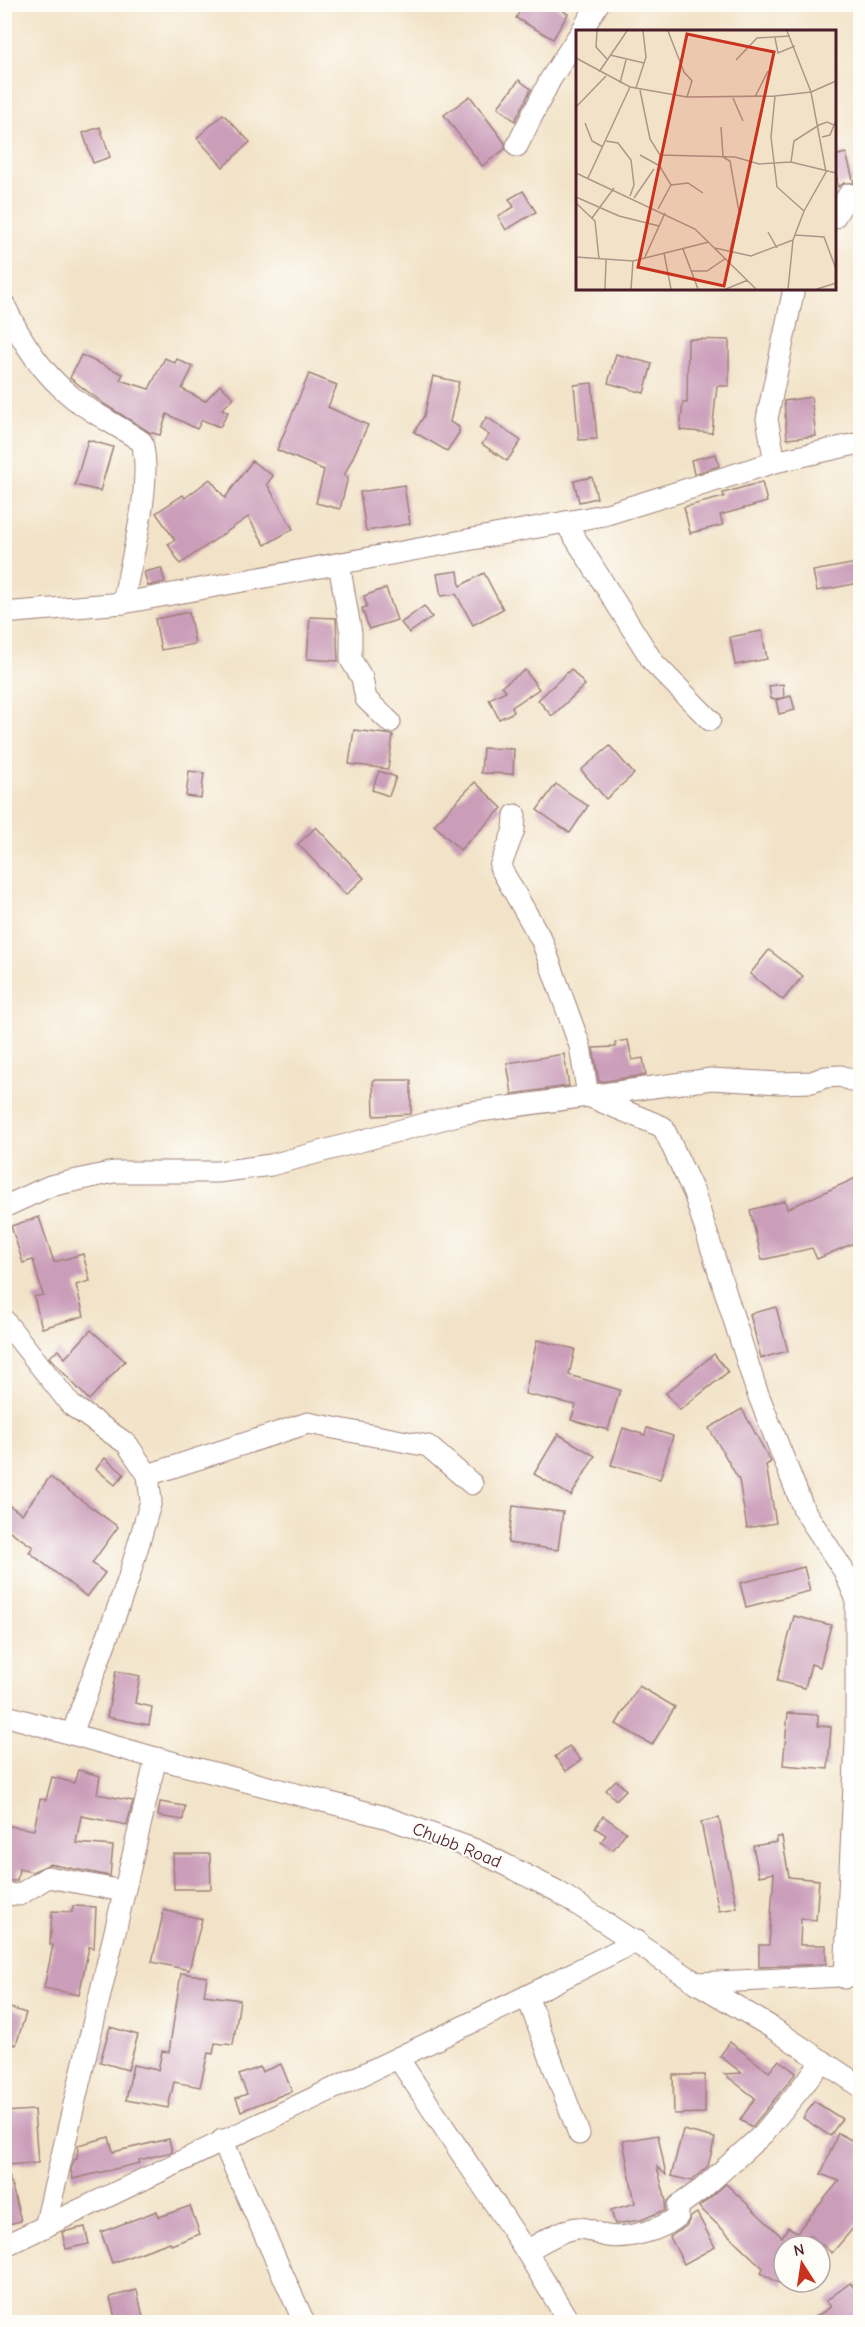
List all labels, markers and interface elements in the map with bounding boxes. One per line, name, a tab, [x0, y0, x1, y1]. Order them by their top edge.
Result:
inset map	[576, 30, 835, 290]
street label: Chubb Road	[409, 1818, 504, 1873]
north arrow	[772, 2234, 832, 2294]
text: N	[792, 2240, 806, 2260]

